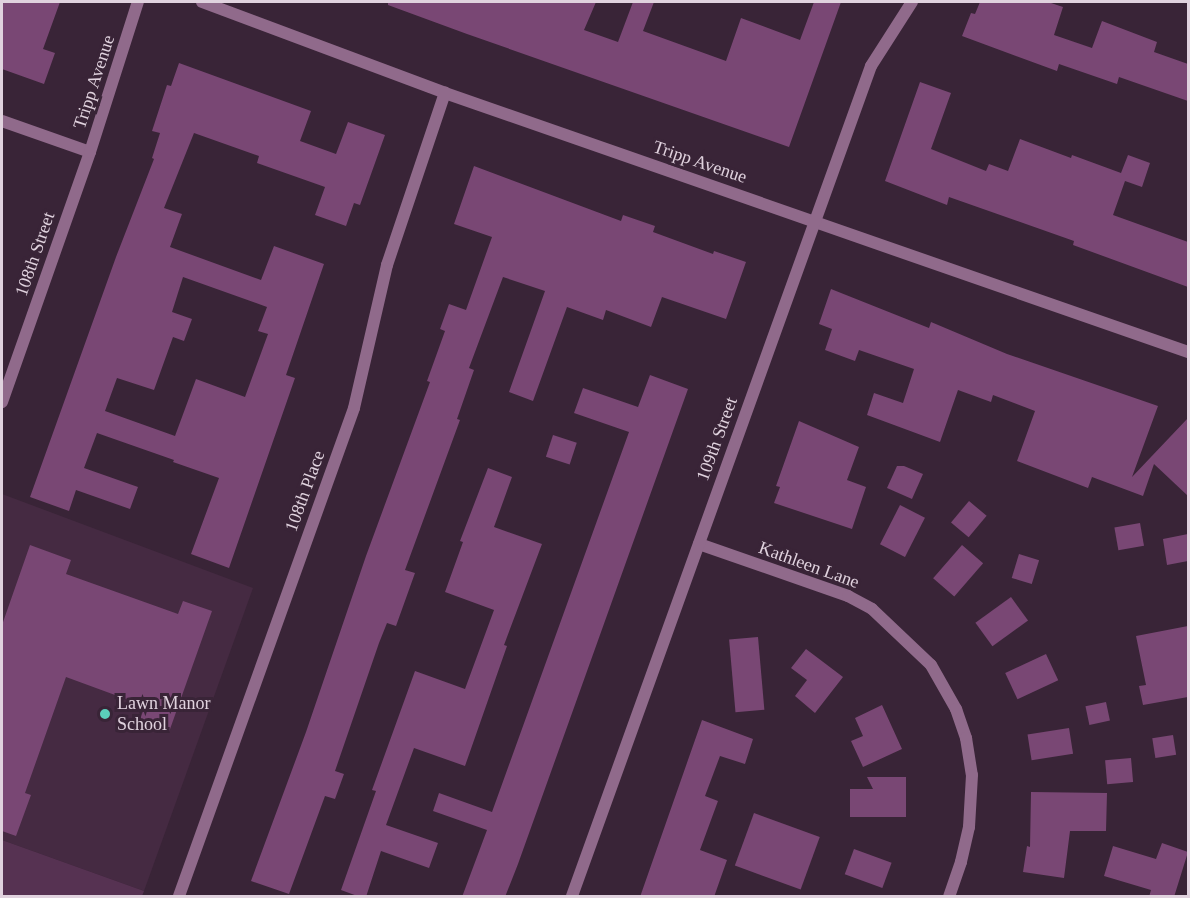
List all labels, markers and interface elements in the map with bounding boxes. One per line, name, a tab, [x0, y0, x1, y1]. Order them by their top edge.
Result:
street label: Tripp Avenue	[69, 32, 119, 132]
street label: Tripp Avenue	[650, 136, 750, 188]
street label: 108th Street	[11, 209, 59, 299]
street label: 109th Street	[692, 394, 742, 484]
street label: 108th Place	[280, 448, 330, 534]
street label: Kathleen Lane	[756, 537, 862, 593]
place label: Lawn Manor School	[117, 693, 210, 736]
marker: Lawn Manor School	[98, 707, 112, 721]

